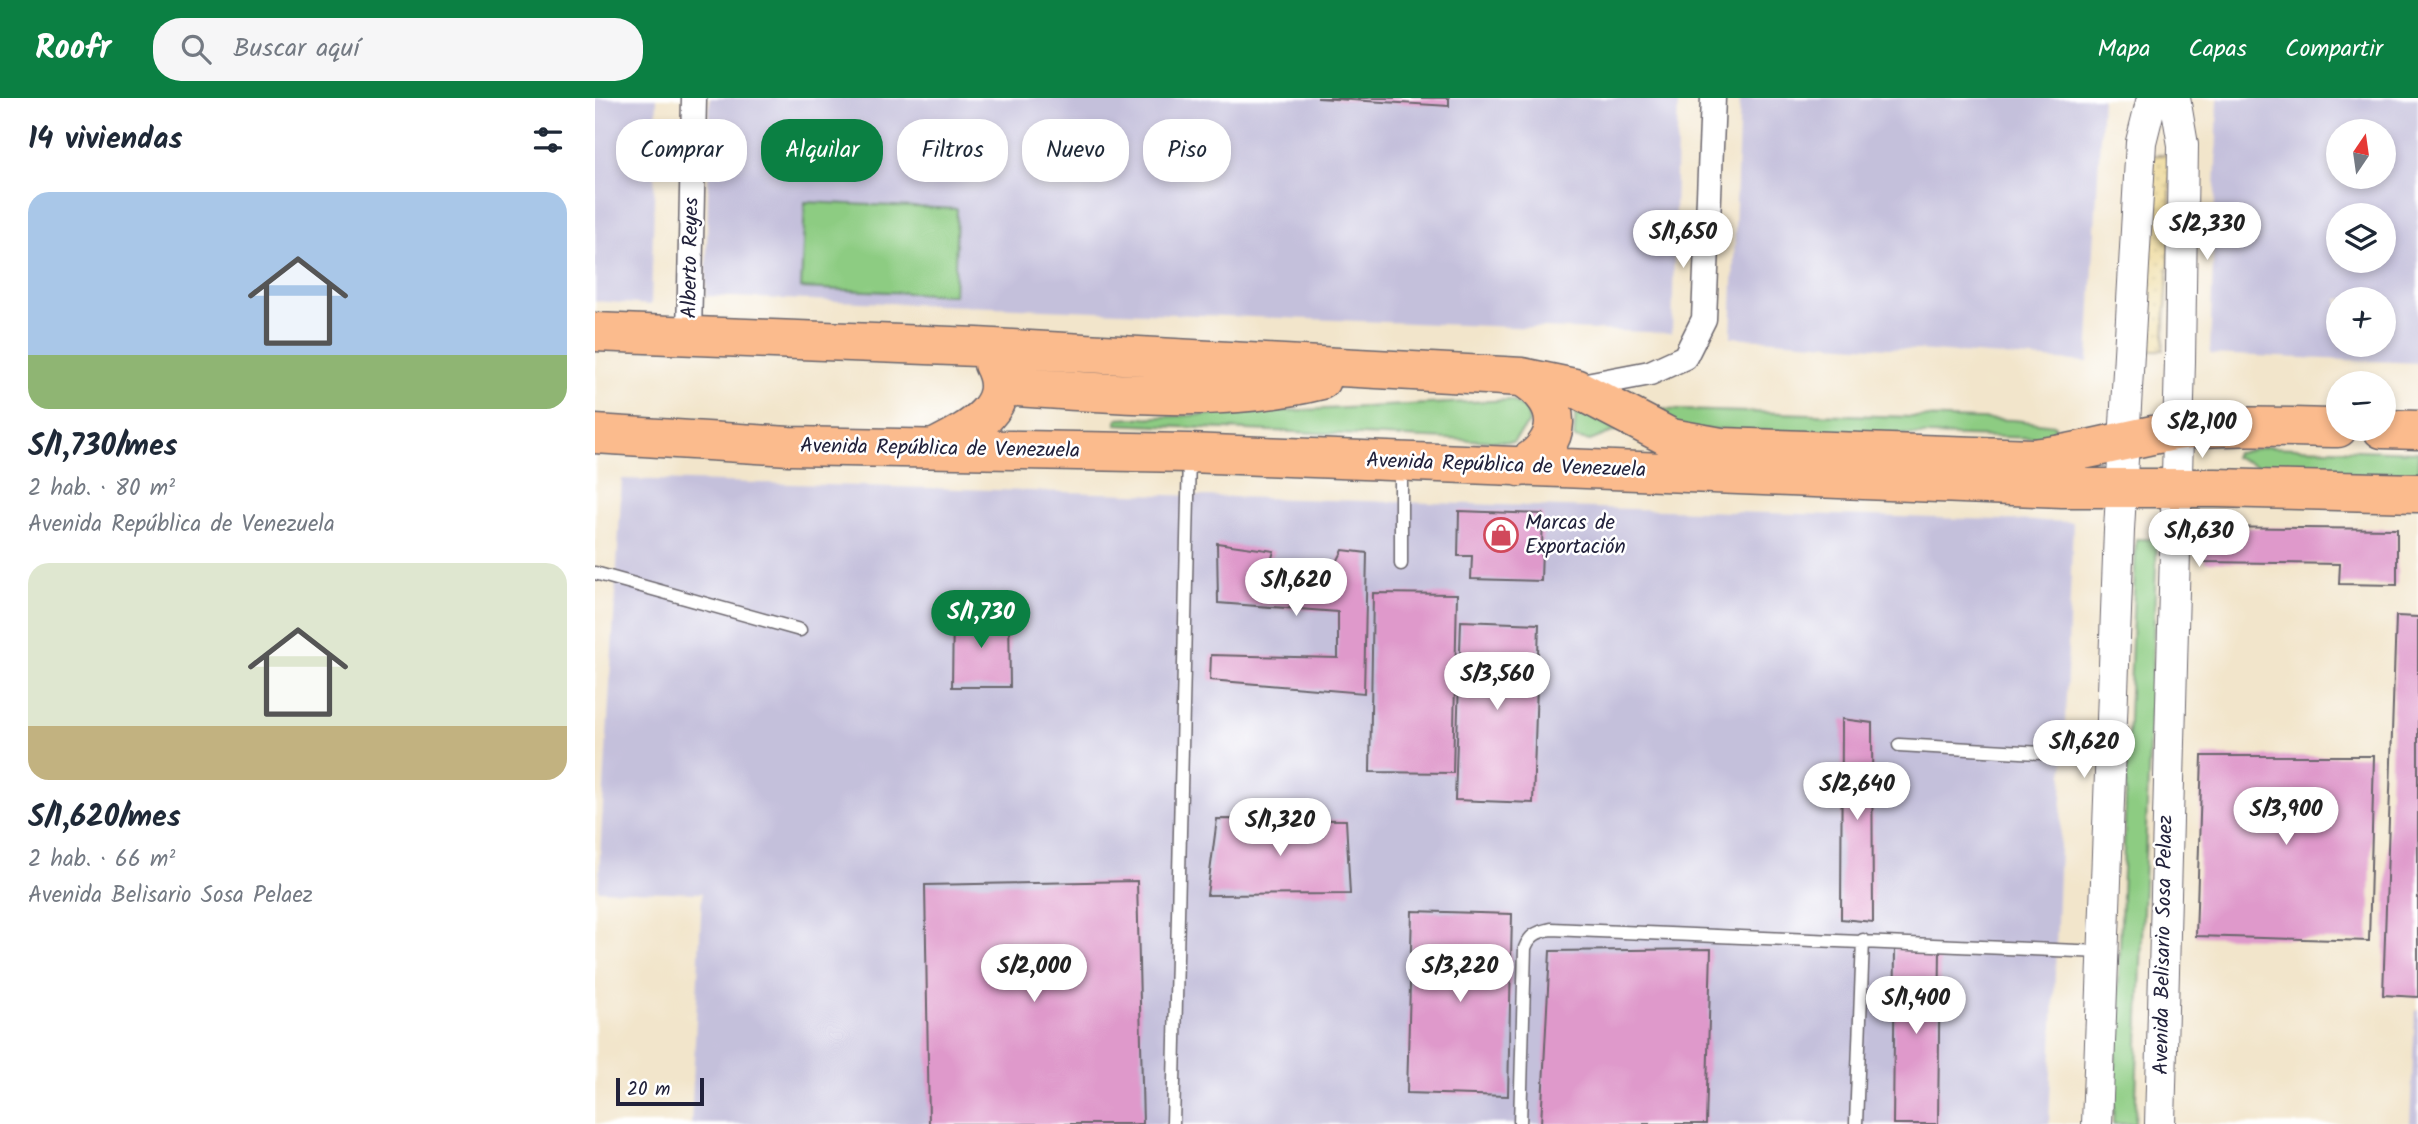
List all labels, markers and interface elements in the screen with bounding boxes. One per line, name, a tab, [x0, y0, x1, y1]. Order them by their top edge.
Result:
search box	[153, 18, 643, 81]
text: Roofr	[35, 23, 111, 76]
text: Buscar aquí	[233, 28, 359, 70]
icon: search	[177, 30, 215, 68]
text: Mapa	[2098, 30, 2150, 69]
text: Capas	[2188, 30, 2247, 69]
text: Compartir	[2285, 30, 2383, 69]
text: 14 viviendas	[28, 116, 183, 164]
chip: Comprar	[616, 119, 747, 182]
chip: Alquilar	[761, 119, 883, 182]
chip: Filtros	[897, 119, 1008, 182]
chip: Nuevo	[1022, 119, 1129, 182]
chip: Piso	[1143, 119, 1231, 182]
north arrow	[2326, 119, 2396, 189]
map controls	[2326, 119, 2396, 441]
icon: filters	[529, 121, 567, 159]
street label: Alberto Reyes	[673, 197, 709, 319]
pin: S/2,330	[2142, 202, 2272, 262]
button: layers	[2326, 203, 2396, 273]
text: S/2,330	[2169, 207, 2245, 243]
pin: S/1,650	[1618, 211, 1748, 270]
text: S/1,650	[1649, 215, 1717, 251]
icon: home	[235, 238, 361, 364]
button: +	[2326, 287, 2396, 357]
button: −	[2326, 371, 2396, 441]
pin: S/2,100	[2137, 400, 2267, 460]
text: S/2,100	[2167, 405, 2237, 441]
text: S/1,730/mes	[28, 423, 178, 471]
street label: Avenida República de Venezuela	[800, 430, 1080, 468]
street label: Avenida República de Venezuela	[1366, 445, 1646, 487]
text: 2 hab. · 80 m²	[28, 471, 175, 507]
text: Avenida República de Venezuela	[28, 507, 335, 543]
place label: Marcas de Exportación	[1525, 507, 1626, 564]
pin: S/1,630	[2134, 510, 2264, 569]
text: S/1,630	[2165, 514, 2234, 550]
shop icon: Marcas de Exportación	[1482, 516, 1520, 554]
pin: S/1,620	[1231, 559, 1361, 618]
text: S/1,620	[1261, 563, 1331, 599]
pin: S/1,730	[916, 590, 1046, 650]
text: S/1,730	[947, 595, 1015, 631]
icon: home	[235, 609, 361, 735]
pin: S/3,560	[1432, 652, 1562, 712]
text: S/3,560	[1460, 657, 1534, 693]
pin: S/1,620	[2019, 720, 2149, 780]
text: S/1,620	[2049, 725, 2119, 761]
pin: S/2,640	[1792, 762, 1922, 822]
text: S/2,640	[1819, 767, 1895, 803]
pin: S/3,900	[2221, 788, 2351, 847]
text: S/3,900	[2249, 792, 2323, 828]
text: S/1,620/mes	[28, 794, 181, 842]
pin: S/1,320	[1215, 798, 1345, 858]
text: S/1,320	[1245, 803, 1315, 839]
street label: Avenida Belisario Sosa Pelaez	[2145, 815, 2183, 1075]
text: 2 hab. · 66 m²	[28, 842, 175, 878]
text: Avenida Belisario Sosa Pelaez	[28, 878, 313, 914]
pin: S/2,000	[969, 944, 1099, 1004]
pin: S/3,220	[1395, 944, 1525, 1004]
text: S/2,000	[997, 949, 1071, 985]
text: S/3,220	[1422, 949, 1498, 985]
pin: S/1,400	[1851, 976, 1981, 1036]
text: S/1,400	[1882, 981, 1950, 1017]
scale bar	[616, 1075, 703, 1107]
text: 20 m	[627, 1075, 670, 1105]

